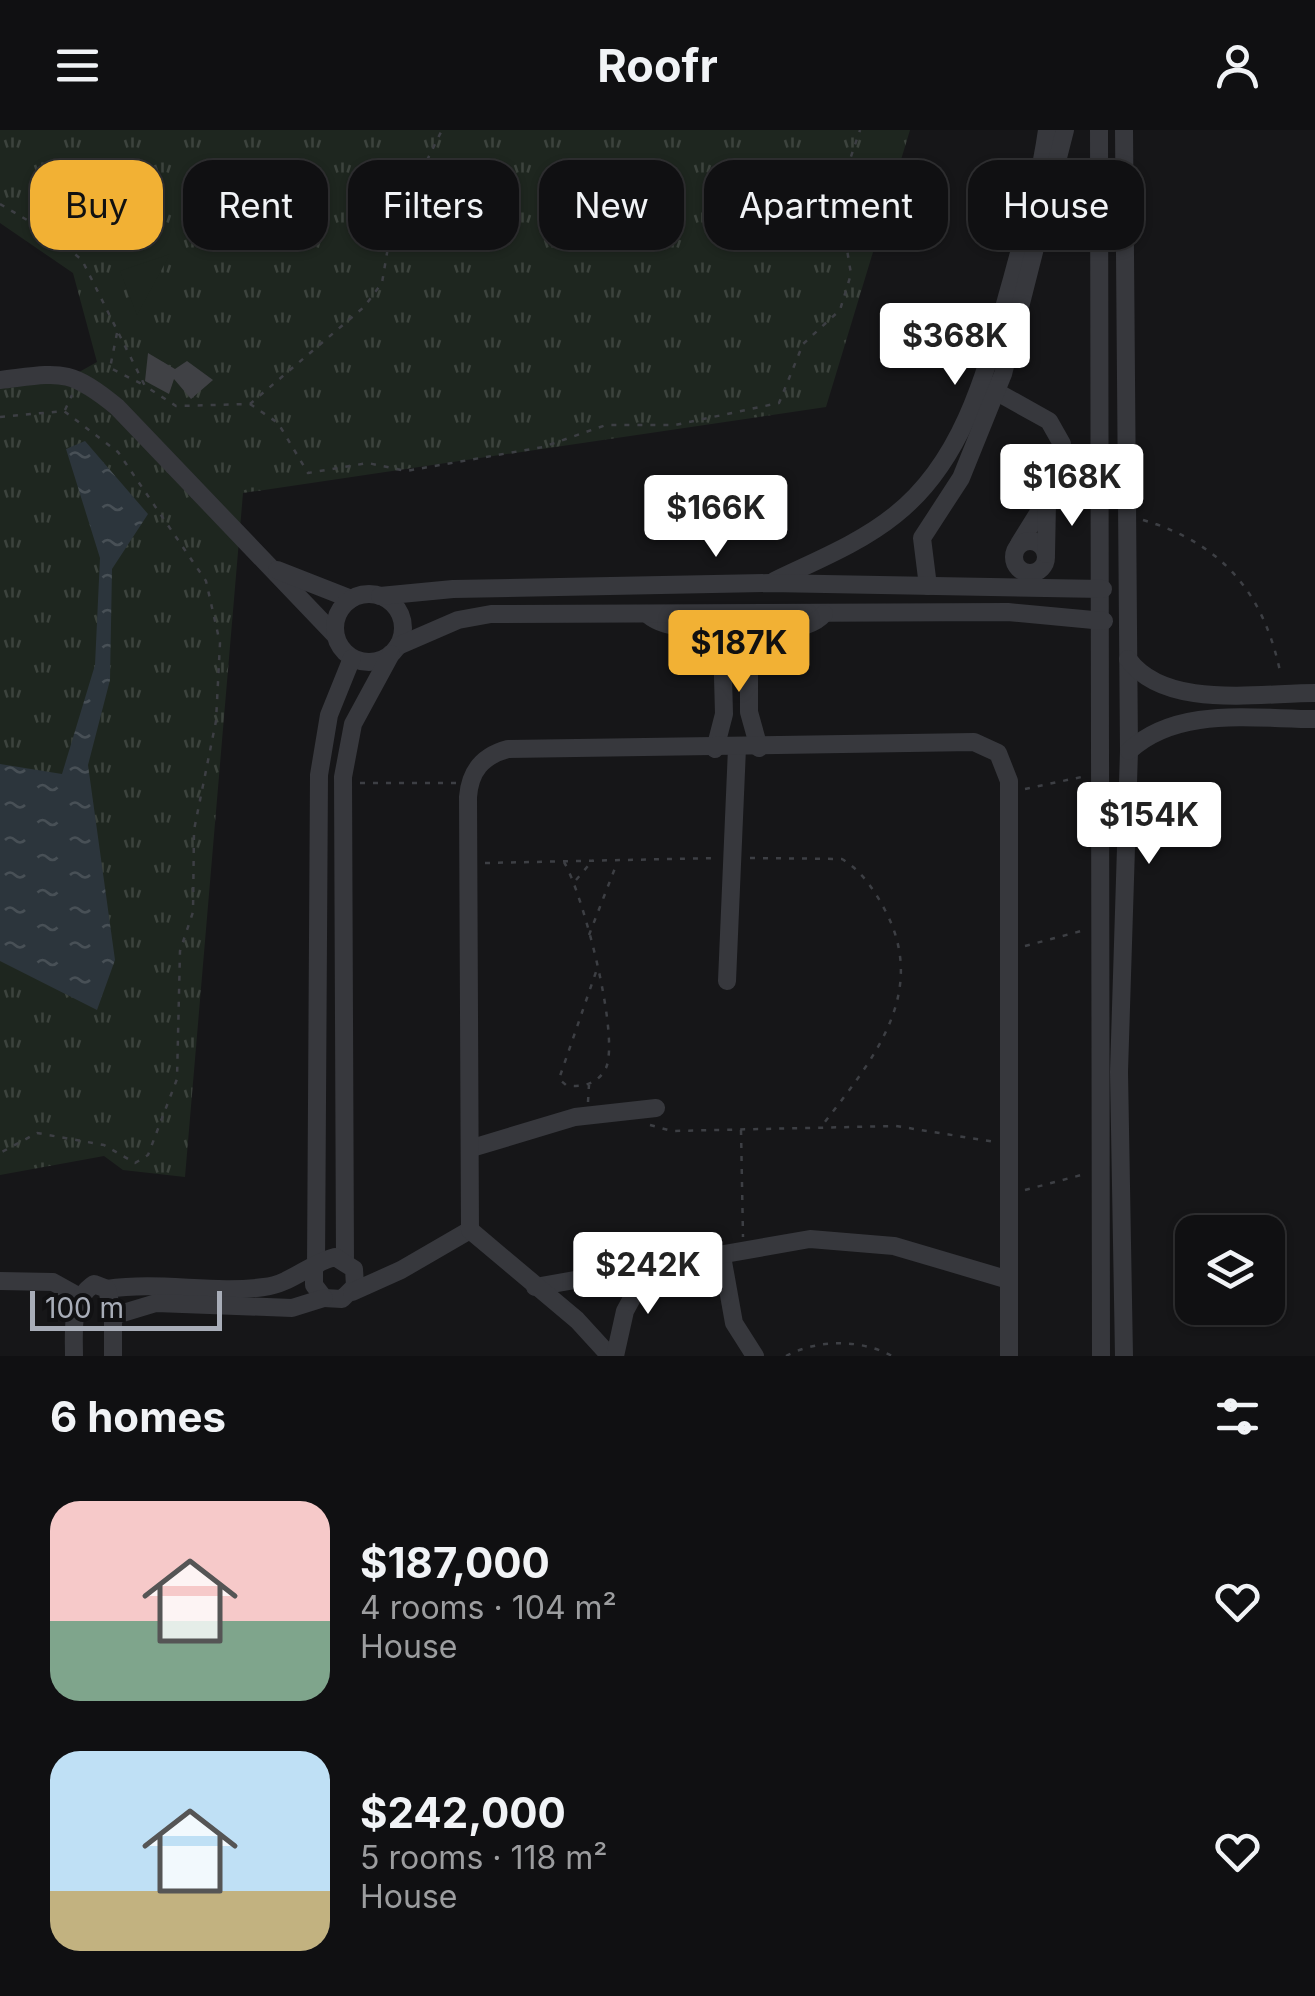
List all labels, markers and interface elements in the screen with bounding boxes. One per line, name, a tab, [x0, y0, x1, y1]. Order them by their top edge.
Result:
icon: menu	[50, 38, 105, 93]
text: Roofr	[597, 38, 718, 93]
icon: person	[1210, 38, 1265, 93]
chip: Buy	[30, 160, 163, 250]
chip: Rent	[183, 160, 328, 250]
chip: Filters	[348, 160, 519, 250]
chip: New	[539, 160, 684, 250]
chip: Apartment	[704, 160, 948, 250]
chip: House	[968, 160, 1144, 250]
pin: $368K	[885, 303, 1025, 388]
text: $368K	[902, 316, 1008, 355]
pin: $168K	[1002, 444, 1142, 529]
text: $168K	[1022, 457, 1122, 496]
pin: $166K	[646, 475, 786, 560]
text: $166K	[666, 488, 766, 527]
pin: $187K	[669, 610, 809, 695]
text: $187K	[690, 623, 788, 662]
pin: $154K	[1079, 782, 1219, 867]
text: $154K	[1099, 795, 1199, 834]
map controls	[1175, 1215, 1285, 1325]
button: layers	[1175, 1215, 1285, 1325]
pin: $242K	[578, 1232, 718, 1317]
text: $242K	[595, 1245, 701, 1284]
scale bar	[30, 1286, 222, 1330]
text: 100 m	[45, 1291, 124, 1325]
icon: filters	[1210, 1389, 1265, 1444]
text: 6 homes	[50, 1391, 226, 1442]
text: $187,000	[360, 1537, 550, 1588]
icon: home	[130, 1541, 250, 1661]
icon: heart	[1210, 1574, 1265, 1629]
text: 4 rooms · 104 m²	[360, 1588, 617, 1627]
text: House	[360, 1627, 457, 1666]
text: $242,000	[360, 1787, 566, 1838]
icon: home	[130, 1791, 250, 1911]
icon: heart	[1210, 1824, 1265, 1879]
text: 5 rooms · 118 m²	[360, 1838, 607, 1877]
text: House	[360, 1877, 457, 1916]

